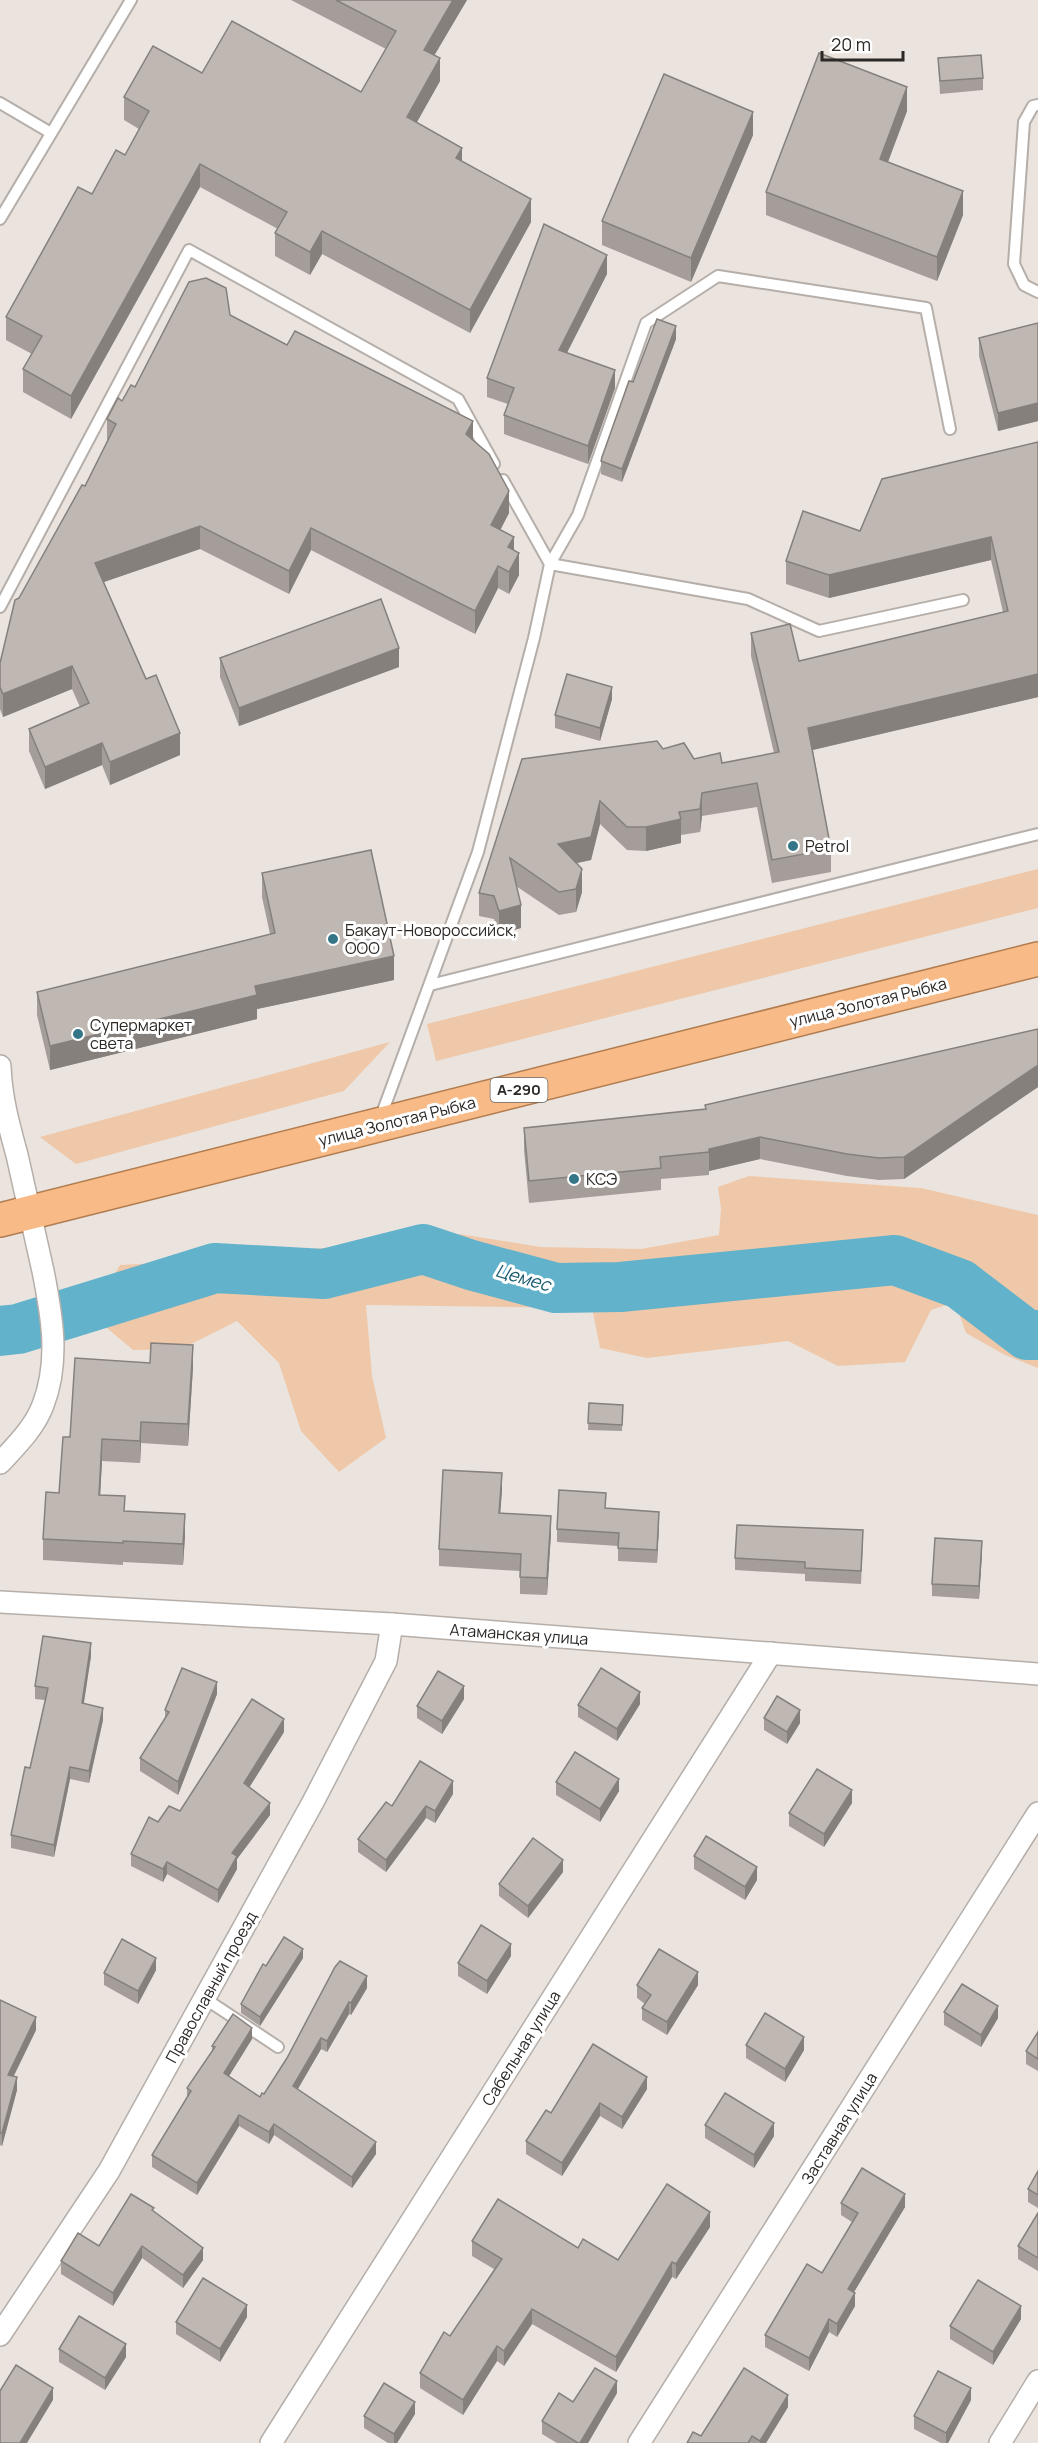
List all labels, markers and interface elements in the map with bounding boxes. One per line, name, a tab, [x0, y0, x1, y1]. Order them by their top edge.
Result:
scale bar	[822, 24, 903, 62]
text: 20 m	[831, 32, 871, 56]
place label: Petrol	[805, 835, 849, 857]
marker: Petrol	[786, 839, 800, 853]
place label: Бакаут-Новороссийск, ООО	[345, 919, 517, 959]
marker: Бакаут-Новороссийск, ООО	[326, 932, 340, 946]
street label: улица Золотая Рыбка	[787, 972, 949, 1032]
place label: Супермаркет света	[90, 1014, 192, 1054]
marker: Супермаркет света	[71, 1027, 85, 1041]
road number: А-290	[490, 1078, 548, 1102]
street label: улица Золотая Рыбка	[316, 1091, 478, 1151]
place label: КСЭ	[586, 1168, 617, 1190]
marker: КСЭ	[567, 1172, 581, 1186]
water label: Цемес	[493, 1258, 555, 1297]
street label: Атаманская улица	[449, 1618, 589, 1650]
street label: Православный проезд	[160, 1907, 262, 2067]
street label: Сабельная улица	[477, 1986, 565, 2110]
street label: Заставная улица	[796, 2068, 882, 2188]

